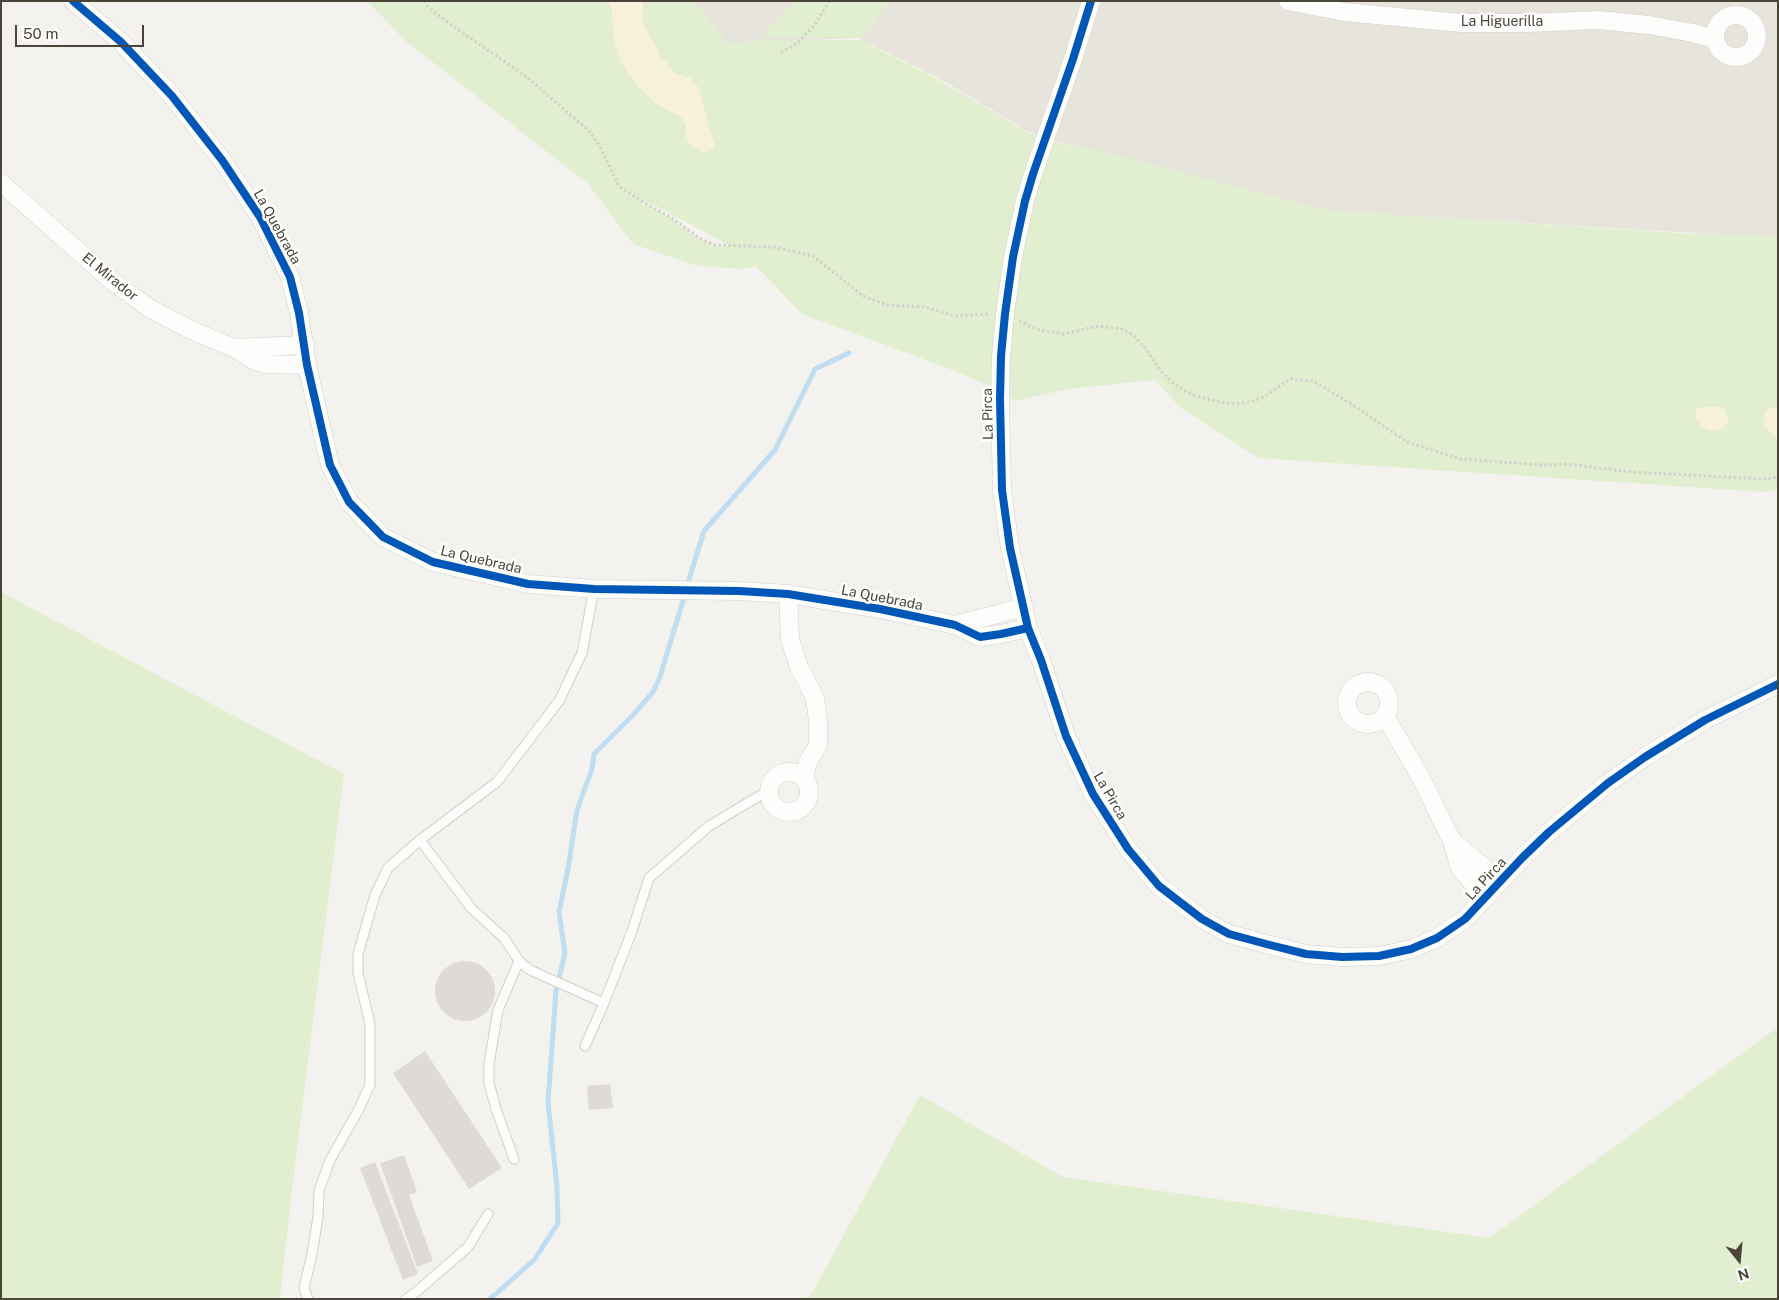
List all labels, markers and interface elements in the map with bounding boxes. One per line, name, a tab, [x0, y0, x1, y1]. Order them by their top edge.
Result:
street label: La Higuerilla	[1461, 14, 1543, 30]
scale bar	[18, 15, 146, 47]
text: 50 m	[23, 25, 58, 42]
street label: La Quebrada	[250, 187, 304, 267]
street label: El Mirador	[79, 249, 141, 305]
street label: La Pirca	[979, 388, 997, 440]
street label: La Quebrada	[439, 542, 523, 578]
street label: La Quebrada	[840, 582, 924, 614]
street label: La Pirca	[1090, 769, 1130, 823]
street label: La Pirca	[1462, 854, 1510, 904]
north arrow	[1714, 1235, 1764, 1285]
text: N	[1736, 1265, 1751, 1284]

